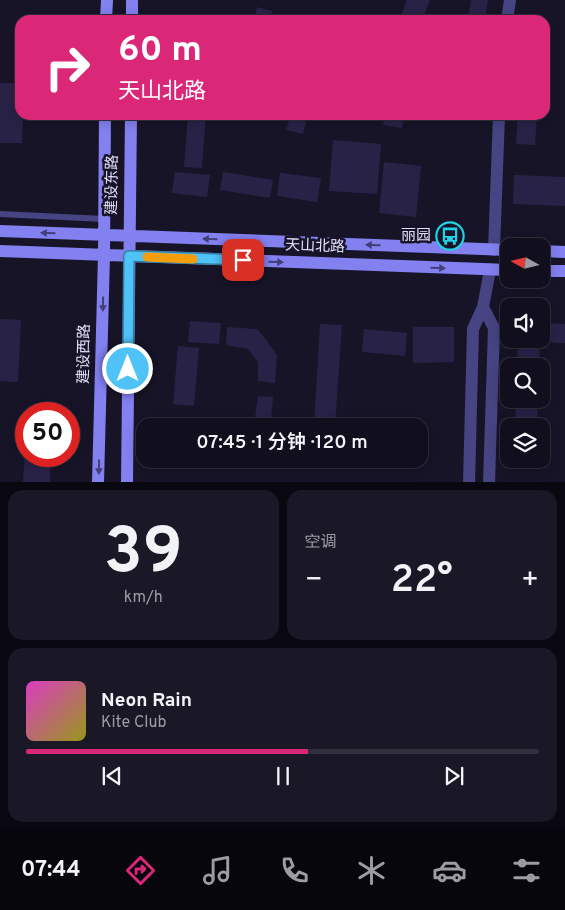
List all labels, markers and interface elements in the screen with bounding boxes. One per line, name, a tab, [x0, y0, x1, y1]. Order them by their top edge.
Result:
text: 60 m	[118, 29, 202, 73]
icon: right	[35, 35, 100, 100]
text: 天山北路	[118, 79, 206, 106]
street label: 建设东路	[103, 155, 123, 215]
bus stop icon: 丽园	[435, 221, 465, 251]
place label: 丽园	[401, 227, 431, 246]
one-way arrow	[40, 228, 56, 236]
one-way arrow	[202, 235, 218, 243]
street label: 天山北路	[285, 235, 345, 258]
north arrow	[500, 238, 550, 288]
map controls	[500, 238, 550, 468]
pin	[222, 239, 264, 281]
one-way arrow	[364, 241, 380, 249]
icon: arrive	[229, 246, 257, 274]
one-way arrow	[268, 258, 284, 266]
one-way arrow	[431, 264, 447, 272]
one-way arrow	[99, 296, 107, 312]
button: sound	[500, 298, 550, 348]
street label: 建设西路	[75, 324, 95, 384]
position arrow	[101, 342, 153, 394]
button: search	[500, 358, 550, 408]
speed limit sign: 50	[15, 402, 80, 467]
button: layers	[500, 418, 550, 468]
text: 07:45 · 1 分钟 · 120 m	[196, 431, 368, 455]
one-way arrow	[94, 459, 102, 475]
text: 39	[104, 514, 183, 596]
text: 空调	[305, 533, 337, 553]
text: 22°	[391, 557, 453, 606]
text: −	[305, 563, 323, 599]
text: +	[521, 563, 539, 599]
text: km/h	[124, 588, 163, 608]
text: Neon Rain	[101, 689, 192, 713]
text: Kite Club	[101, 713, 166, 733]
icon: previous	[98, 762, 126, 790]
icon: pause	[269, 762, 297, 790]
icon: next	[440, 762, 468, 790]
icon: directions	[123, 853, 158, 888]
icon: music	[200, 853, 235, 888]
icon: phone	[277, 853, 312, 888]
icon: climate	[354, 853, 389, 888]
icon: car	[432, 853, 467, 888]
icon: filters	[509, 853, 544, 888]
text: 07:44	[21, 857, 81, 884]

